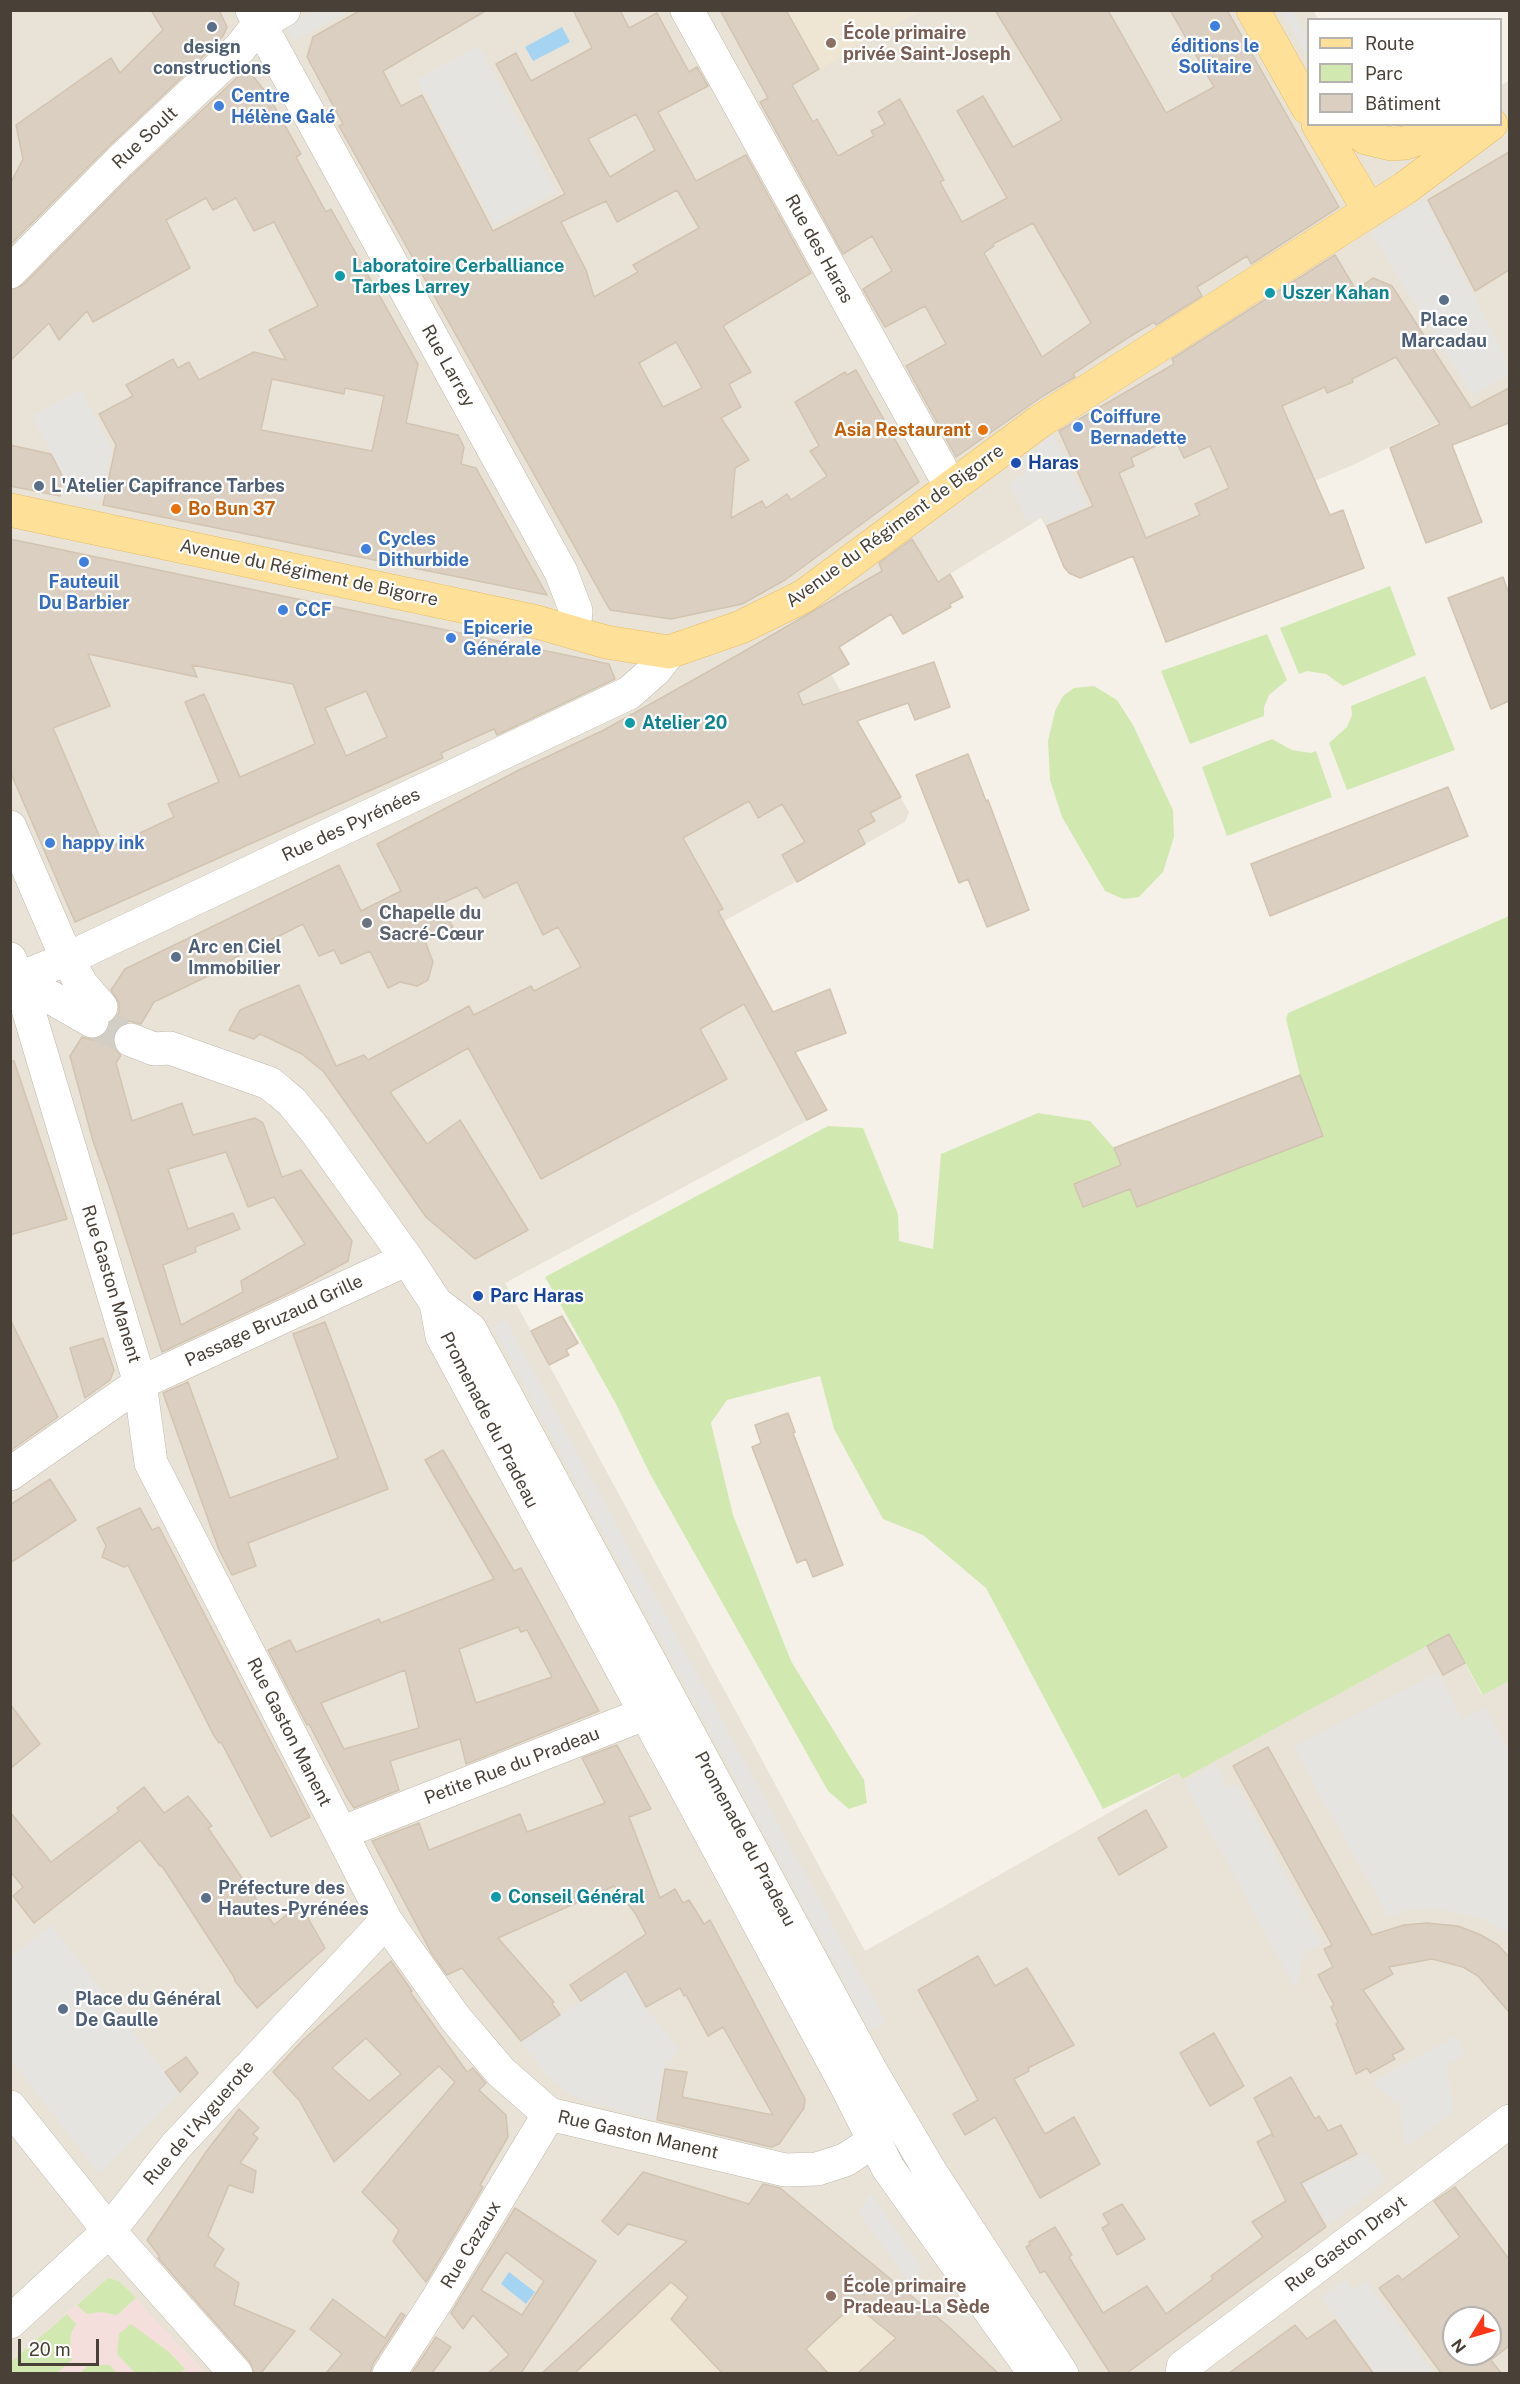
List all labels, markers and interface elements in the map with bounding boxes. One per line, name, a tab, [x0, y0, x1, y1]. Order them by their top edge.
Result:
legend	[1307, 18, 1502, 126]
marker: éditions le Solitaire	[1208, 19, 1222, 33]
marker: design constructions	[205, 20, 219, 34]
place label: École primaire privée Saint-Joseph	[843, 22, 1011, 64]
text: Route	[1365, 33, 1414, 54]
place label: éditions le Solitaire	[1171, 35, 1259, 78]
place label: design constructions	[153, 36, 271, 78]
marker: École primaire privée Saint-Joseph	[824, 36, 838, 50]
text: Parc	[1365, 63, 1403, 84]
place label: Centre Hélène Galé	[231, 85, 335, 128]
text: Bâtiment	[1365, 93, 1441, 114]
marker: Centre Hélène Galé	[212, 99, 226, 113]
street label: Rue Soult	[108, 102, 182, 174]
street label: Rue des Haras	[780, 191, 858, 307]
place label: Laboratoire Cerballiance Tarbes Larrey	[352, 255, 564, 298]
marker: Laboratoire Cerballiance Tarbes Larrey	[333, 269, 347, 283]
place label: Uszer Kahan	[1282, 282, 1389, 304]
marker: Uszer Kahan	[1263, 286, 1277, 300]
marker: Place Marcadau	[1437, 293, 1451, 307]
place label: Place Marcadau	[1401, 309, 1487, 352]
street label: Rue Larrey	[417, 321, 479, 411]
place label: Coiffure Bernadette	[1090, 406, 1187, 448]
place label: Asia Restaurant	[834, 419, 971, 441]
marker: Coiffure Bernadette	[1071, 420, 1085, 434]
marker: Asia Restaurant	[976, 423, 990, 437]
street label: Avenue du Régiment de Bigorre	[782, 440, 1008, 612]
place label: Haras	[1028, 452, 1079, 474]
marker: Haras	[1009, 456, 1023, 470]
place label: L'Atelier Capifrance Tarbes	[51, 475, 285, 497]
marker: L'Atelier Capifrance Tarbes	[32, 479, 46, 493]
place label: Bo Bun 37	[188, 498, 276, 520]
marker: Bo Bun 37	[169, 502, 183, 516]
place label: Cycles Dithurbide	[378, 528, 469, 570]
street label: Avenue du Régiment de Bigorre	[178, 535, 440, 611]
marker: Cycles Dithurbide	[359, 542, 373, 556]
marker: Fauteuil Du Barbier	[77, 555, 91, 569]
place label: Fauteuil Du Barbier	[38, 571, 130, 614]
place label: CCF	[295, 599, 332, 621]
marker: CCF	[276, 603, 290, 617]
place label: Epicerie Générale	[463, 617, 541, 660]
marker: Epicerie Générale	[444, 631, 458, 645]
place label: Atelier 20	[642, 712, 727, 734]
marker: Atelier 20	[623, 716, 637, 730]
street label: Rue des Pyrénées	[279, 784, 423, 866]
place label: happy ink	[62, 832, 145, 854]
marker: happy ink	[43, 836, 57, 850]
place label: Chapelle du Sacré-Cœur	[379, 902, 484, 944]
marker: Chapelle du Sacré-Cœur	[360, 916, 374, 930]
place label: Arc en Ciel Immobilier	[188, 936, 282, 978]
marker: Arc en Ciel Immobilier	[169, 950, 183, 964]
street label: Rue Gaston Manent	[77, 1202, 145, 1366]
street label: Passage Bruzaud Grille	[182, 1270, 366, 1372]
place label: Parc Haras	[490, 1285, 584, 1307]
marker: Parc Haras	[471, 1289, 485, 1303]
street label: Promenade du Pradeau	[435, 1328, 543, 1512]
street label: Rue Gaston Manent	[242, 1654, 336, 1810]
street label: Petite Rue du Pradeau	[421, 1723, 603, 1809]
street label: Promenade du Pradeau	[690, 1748, 800, 1930]
place label: Préfecture des Hautes-Pyrénées	[218, 1877, 369, 1920]
place label: Conseil Général	[508, 1886, 645, 1908]
marker: Conseil Général	[489, 1890, 503, 1904]
marker: Préfecture des Hautes-Pyrénées	[199, 1891, 213, 1905]
place label: Place du Général De Gaulle	[75, 1988, 221, 2030]
marker: Place du Général De Gaulle	[56, 2002, 70, 2016]
street label: Rue de l'Ayguerote	[139, 2056, 259, 2190]
street label: Rue Gaston Manent	[556, 2106, 720, 2164]
street label: Rue Gaston Dreyt	[1281, 2191, 1411, 2297]
street label: Rue Cazaux	[436, 2197, 506, 2293]
place label: École primaire Pradeau-La Sède	[843, 2275, 990, 2318]
marker: École primaire Pradeau-La Sède	[824, 2289, 838, 2303]
north arrow	[1442, 2306, 1502, 2366]
scale bar	[21, 2327, 102, 2365]
text: N	[1447, 2335, 1470, 2357]
text: 20 m	[29, 2339, 71, 2360]

